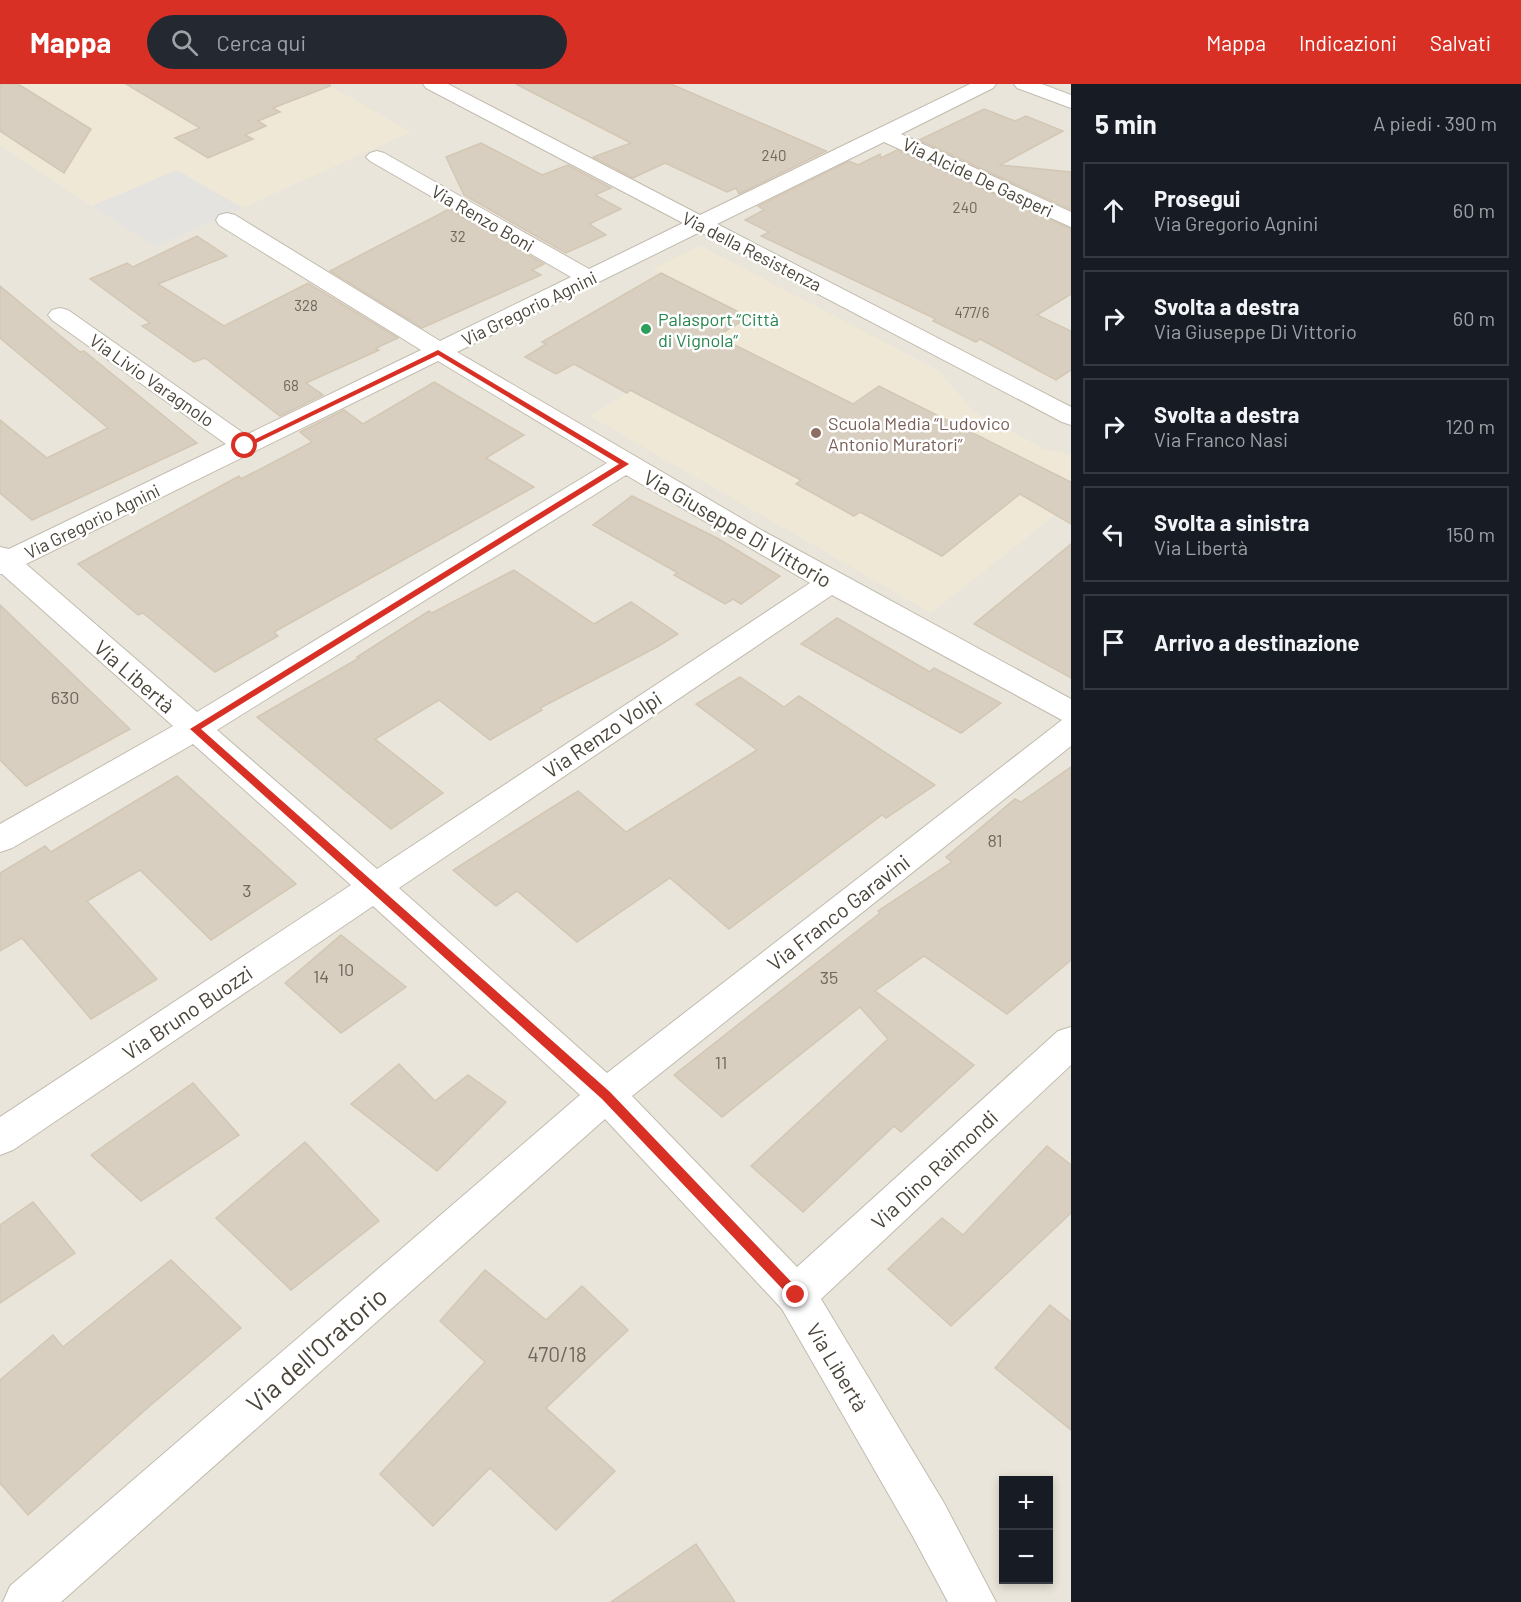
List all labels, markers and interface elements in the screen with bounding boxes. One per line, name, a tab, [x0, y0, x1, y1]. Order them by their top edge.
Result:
search box	[147, 15, 567, 69]
text: Mappa	[30, 25, 111, 59]
icon: search	[168, 26, 201, 59]
text: Cerca qui	[216, 29, 306, 55]
text: Mappa	[1206, 30, 1266, 55]
text: Indicazioni	[1299, 30, 1397, 55]
text: Salvati	[1430, 30, 1491, 55]
text: 5 min	[1095, 108, 1157, 139]
text: A piedi · 390 m	[1373, 111, 1497, 135]
street label: Via Alcide De Gasperi	[899, 132, 1057, 222]
house number: 240	[762, 146, 786, 164]
street label: Via Renzo Boni	[428, 180, 538, 256]
text: Prosegui	[1154, 185, 1240, 211]
icon: ahead	[1097, 194, 1130, 227]
house number: 240	[953, 198, 977, 216]
text: 60 m	[1453, 198, 1495, 222]
street label: Via della Resistenza	[679, 206, 825, 296]
text: Via Gregorio Agnini	[1154, 211, 1318, 235]
house number: 32	[450, 227, 466, 245]
street label: Via Gregorio Agnini	[458, 266, 600, 350]
text: Svolta a destra	[1154, 293, 1299, 319]
house number: 328	[294, 296, 318, 314]
icon: right	[1097, 302, 1130, 335]
house number: 477/6	[955, 303, 989, 321]
text: 60 m	[1453, 306, 1495, 330]
place label: Palasport “Città di Vignola”	[658, 308, 779, 351]
text: Via Giuseppe Di Vittorio	[1154, 319, 1357, 343]
marker: Palasport “Città di Vignola”	[639, 322, 653, 336]
street label: Via Livio Varagnolo	[85, 329, 219, 431]
house number: 68	[283, 376, 299, 394]
text: Svolta a destra	[1154, 401, 1299, 427]
icon: right	[1097, 410, 1130, 443]
place label: Scuola Media “Ludovico Antonio Muratori”	[828, 412, 1010, 455]
text: 120 m	[1445, 414, 1495, 438]
marker: Scuola Media “Ludovico Antonio Muratori”	[809, 426, 823, 440]
text: Via Franco Nasi	[1154, 427, 1288, 451]
route start	[231, 432, 257, 458]
street label: Via Giuseppe Di Vittorio	[640, 464, 836, 592]
street label: Via Gregorio Agnini	[21, 479, 163, 563]
text: Svolta a sinistra	[1154, 509, 1309, 535]
icon: left	[1097, 518, 1130, 551]
text: 150 m	[1446, 522, 1495, 546]
text: Via Libertà	[1154, 535, 1248, 559]
icon: arrive	[1097, 626, 1130, 659]
text: Arrivo a destinazione	[1154, 629, 1360, 655]
street label: Via Libertà	[90, 634, 180, 718]
street label: Via Renzo Volpi	[538, 685, 666, 783]
house number: 630	[51, 686, 79, 708]
house number: 81	[987, 829, 1003, 851]
street label: Via Franco Garavini	[762, 849, 914, 975]
house number: 3	[242, 879, 252, 901]
house number: 10	[338, 958, 354, 980]
street label: Via Bruno Buozzi	[117, 959, 257, 1065]
house number: 14	[313, 965, 329, 987]
house number: 35	[820, 966, 838, 988]
house number: 11	[715, 1051, 727, 1073]
street label: Via Dino Raimondi	[866, 1104, 1002, 1234]
street label: Via dell'Oratorio	[239, 1280, 393, 1418]
route end	[782, 1281, 808, 1307]
street label: Via Libertà	[802, 1318, 874, 1416]
house number: 470/18	[527, 1341, 587, 1366]
map controls	[999, 1476, 1053, 1584]
button: +	[999, 1476, 1053, 1530]
button: −	[999, 1530, 1053, 1584]

